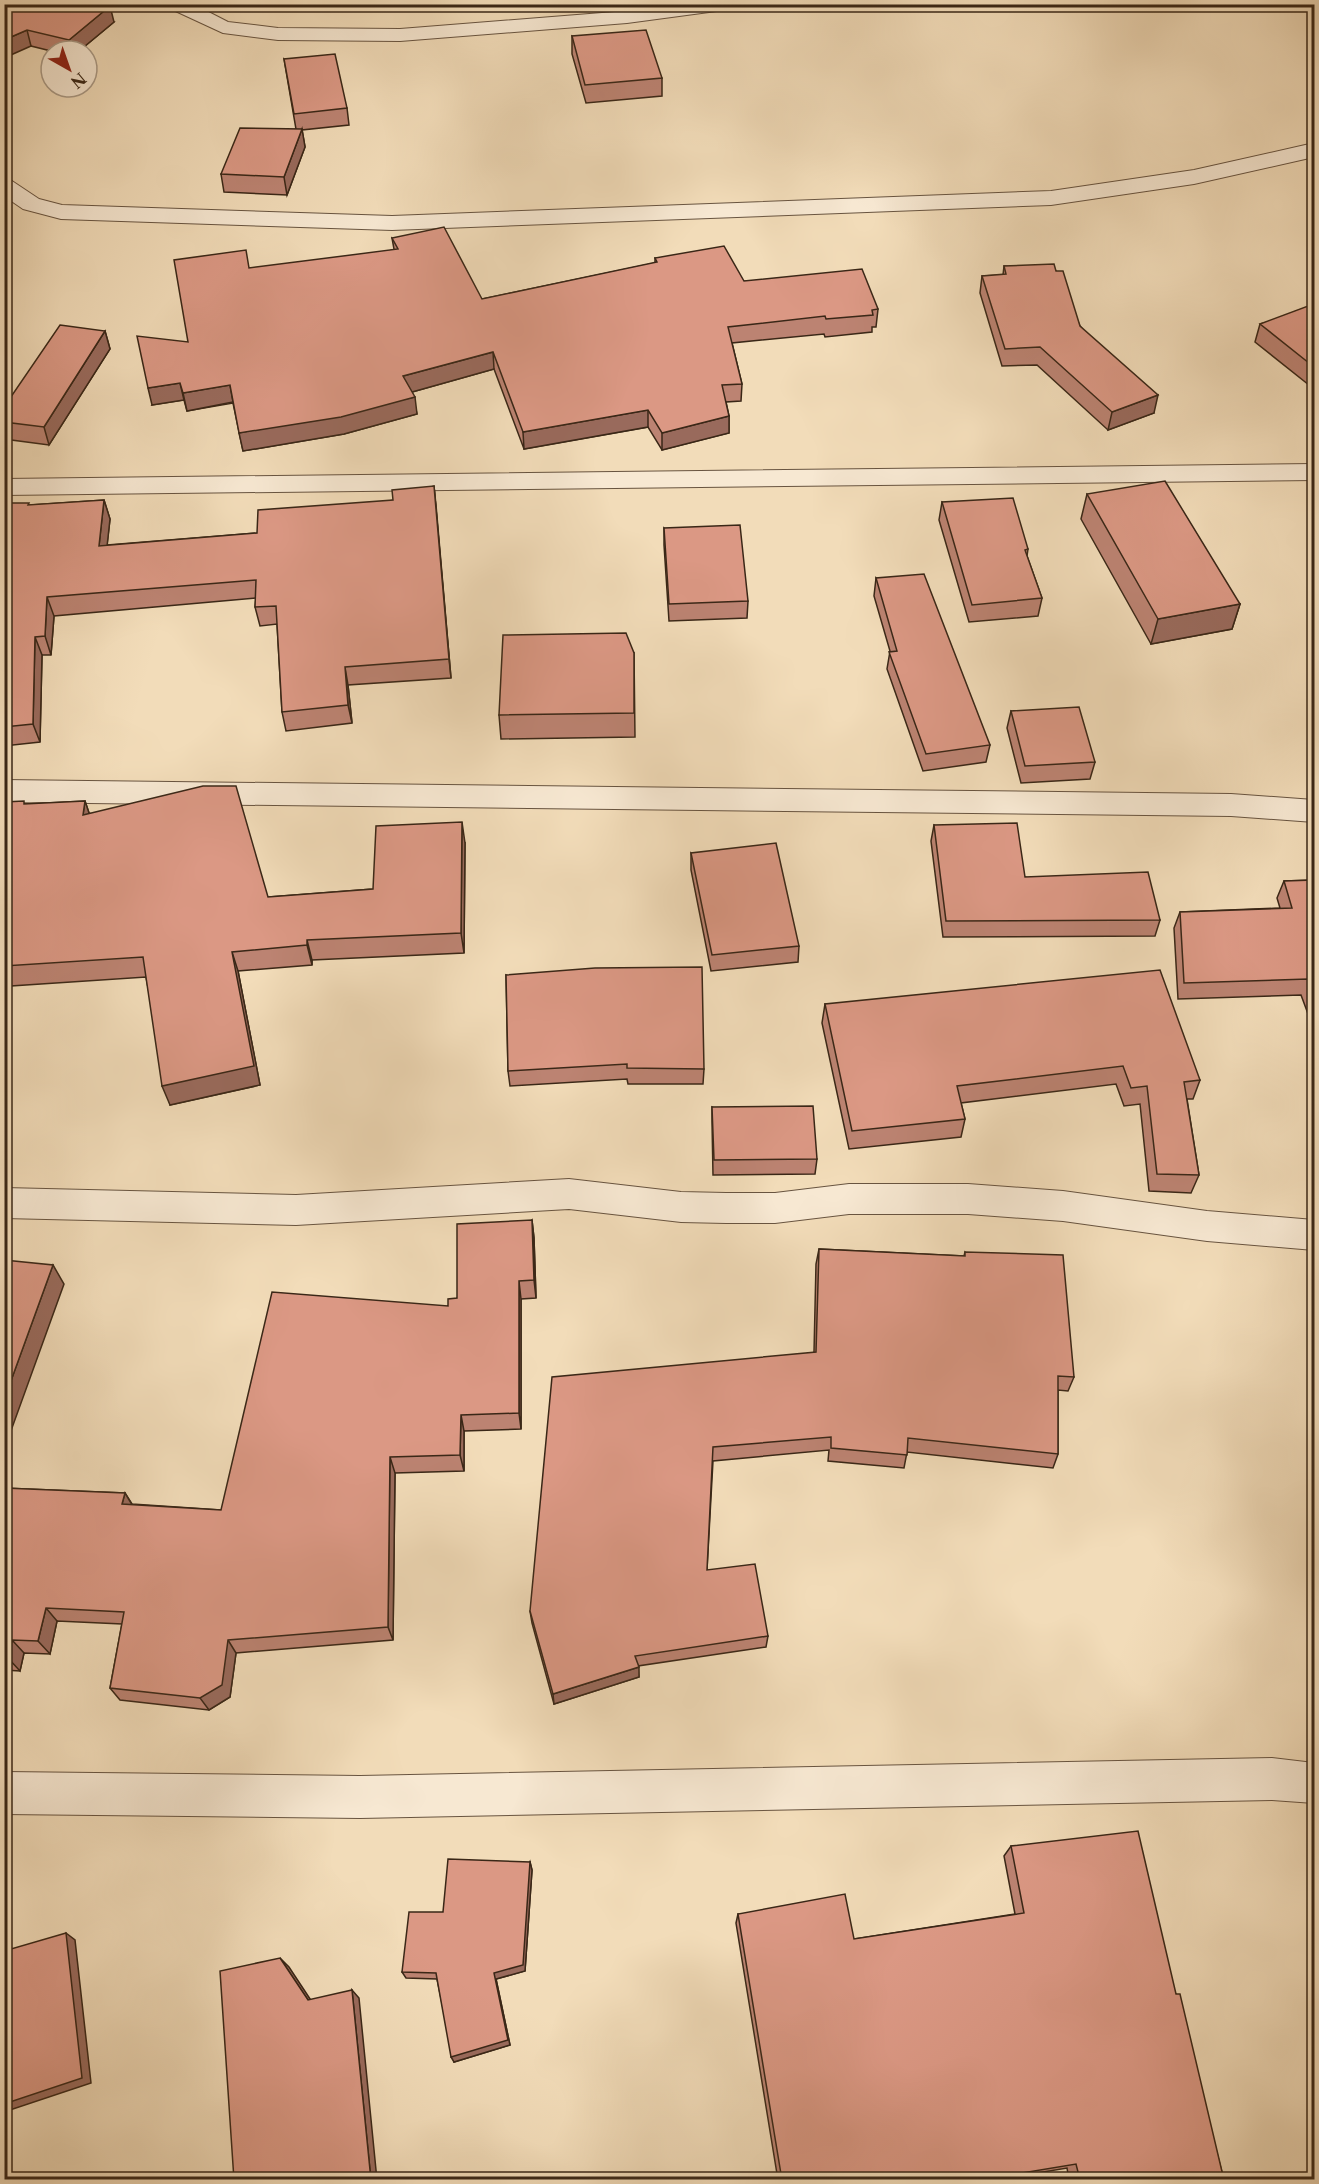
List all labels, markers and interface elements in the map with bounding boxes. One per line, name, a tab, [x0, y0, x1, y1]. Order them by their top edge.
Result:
north arrow	[39, 39, 99, 99]
text: N	[67, 68, 90, 93]

